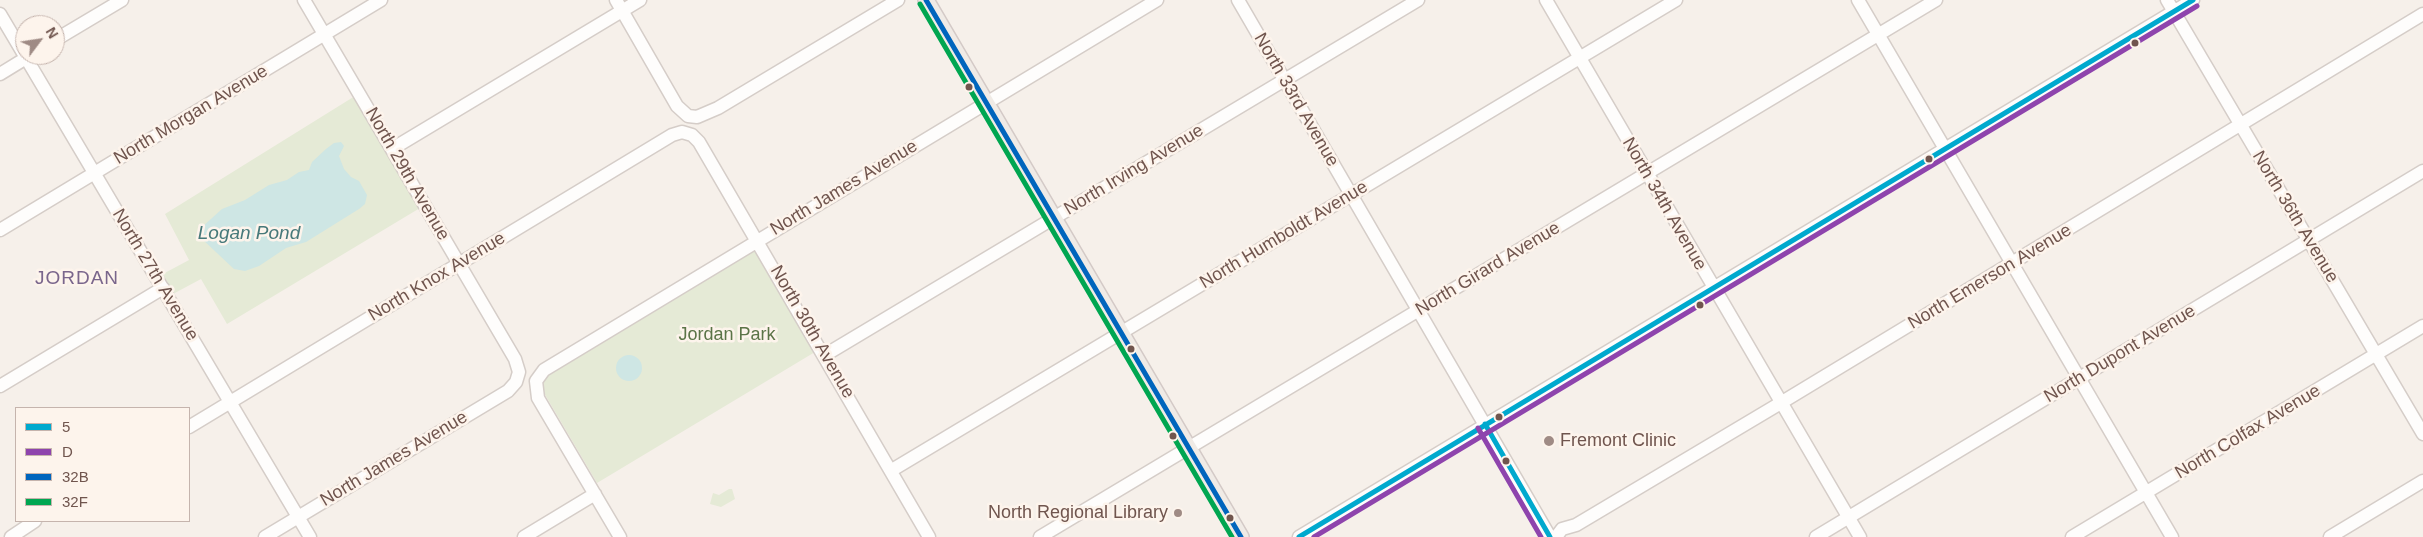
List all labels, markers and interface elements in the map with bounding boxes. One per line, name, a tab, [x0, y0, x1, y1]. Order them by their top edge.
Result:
north arrow	[15, 15, 65, 65]
text: N	[43, 24, 61, 41]
street label: North 33rd Avenue	[1249, 29, 1343, 171]
unlabelled marker	[2130, 38, 2140, 48]
street label: North Morgan Avenue	[110, 60, 272, 170]
unlabelled marker	[964, 82, 974, 92]
street label: North 29th Avenue	[360, 104, 454, 244]
street label: North Irving Avenue	[1060, 120, 1208, 220]
street label: North 34th Avenue	[1617, 134, 1711, 274]
street label: North James Avenue	[767, 136, 921, 240]
street label: North 36th Avenue	[2247, 147, 2343, 287]
unlabelled marker	[1924, 154, 1934, 164]
street label: North Humboldt Avenue	[1196, 176, 1372, 294]
street label: North 27th Avenue	[107, 205, 203, 345]
street label: North Girard Avenue	[1412, 217, 1564, 321]
street label: North Emerson Avenue	[1904, 220, 2076, 334]
water label: Logan Pond	[198, 223, 300, 245]
street label: North Knox Avenue	[365, 228, 509, 326]
street label: North 30th Avenue	[765, 262, 859, 402]
district label: JORDAN	[34, 268, 120, 290]
unlabelled marker	[1695, 300, 1705, 310]
street label: North Dupont Avenue	[2040, 300, 2200, 408]
park label: Jordan Park	[678, 324, 776, 346]
unlabelled marker	[1126, 344, 1136, 354]
street label: North Colfax Avenue	[2171, 380, 2325, 484]
legend	[15, 407, 190, 522]
street label: North James Avenue	[317, 407, 471, 511]
unlabelled marker	[1494, 412, 1504, 422]
text: 5	[62, 418, 70, 435]
place label: Fremont Clinic	[1560, 430, 1676, 452]
unlabelled marker	[1168, 431, 1178, 441]
marker: Fremont Clinic	[1542, 434, 1556, 448]
text: D	[62, 443, 73, 460]
unlabelled marker	[1501, 456, 1511, 466]
text: 32B	[62, 468, 89, 485]
text: 32F	[62, 493, 88, 510]
place label: North Regional Library	[988, 502, 1168, 524]
marker: North Regional Library	[1172, 507, 1184, 519]
unlabelled marker	[1225, 513, 1235, 523]

